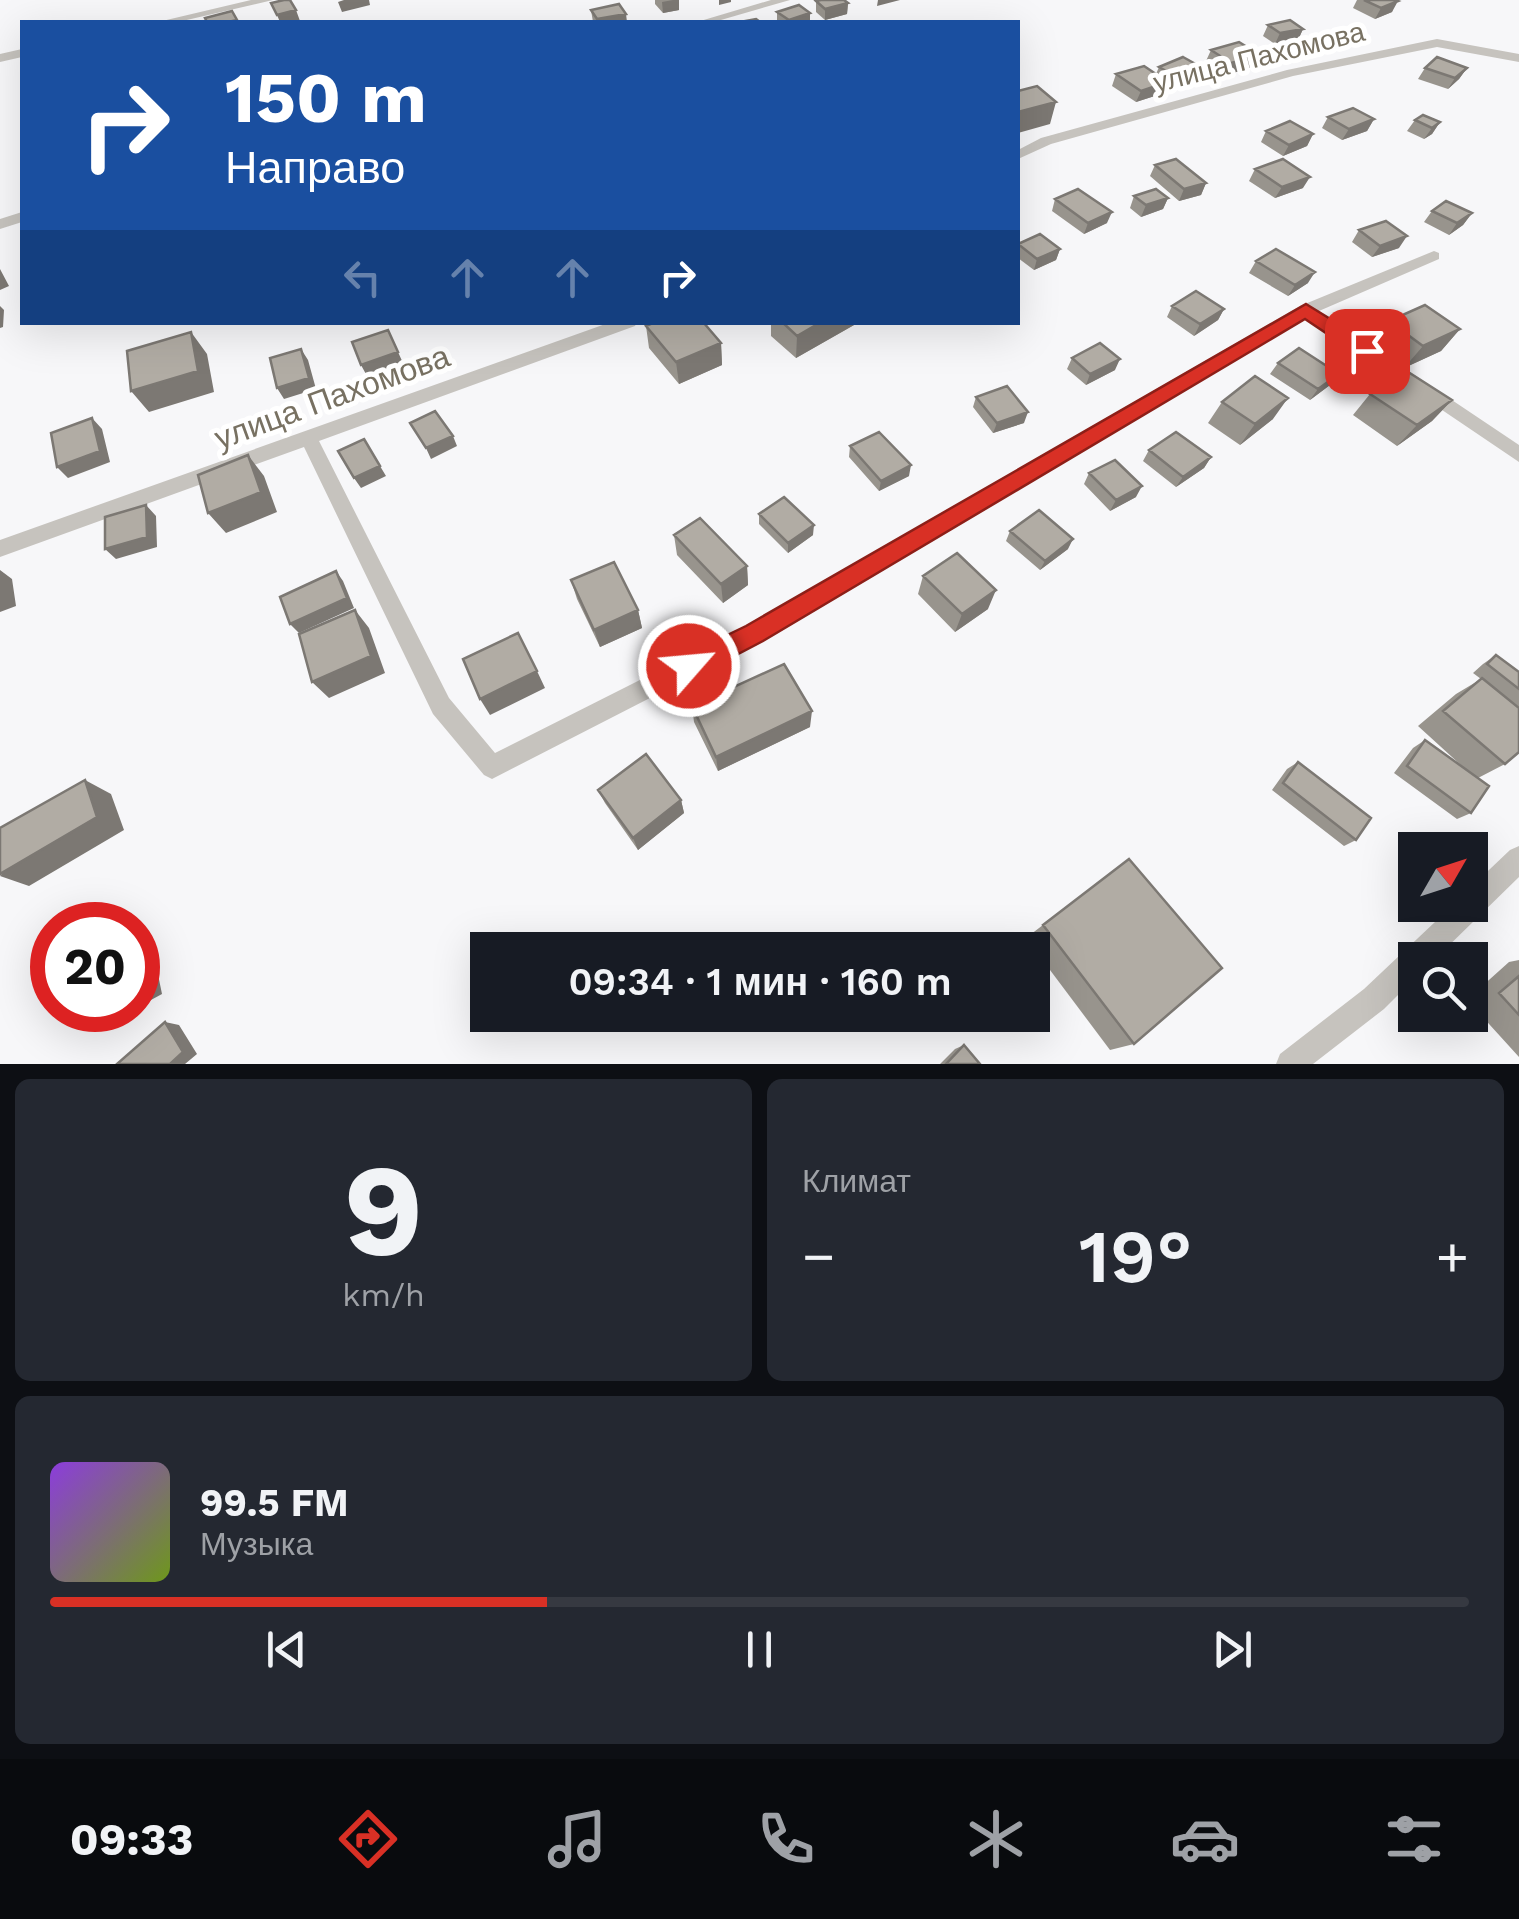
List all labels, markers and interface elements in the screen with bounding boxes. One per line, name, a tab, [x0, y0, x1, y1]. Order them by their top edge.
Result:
street label: улица Пахомова	[1150, 15, 1368, 99]
text: 150 m	[225, 57, 427, 139]
icon: right	[60, 60, 190, 190]
text: Направо	[225, 141, 405, 194]
icon: left	[335, 250, 390, 305]
icon: ahead	[440, 250, 495, 305]
icon: ahead	[545, 250, 600, 305]
icon: right	[650, 250, 705, 305]
pin	[1325, 309, 1410, 394]
icon: arrive	[1340, 324, 1395, 379]
street label: улица Пахомова	[209, 337, 455, 457]
position arrow	[637, 614, 741, 718]
north arrow	[1398, 832, 1488, 922]
map controls	[1398, 832, 1488, 1032]
speed limit sign: 20	[30, 902, 160, 1032]
button: search	[1398, 942, 1488, 1032]
text: 09:34 · 1 мин · 160 m	[568, 960, 952, 1004]
text: 9	[343, 1134, 424, 1287]
text: Климат	[802, 1162, 911, 1200]
text: 19°	[1079, 1212, 1192, 1300]
text: −	[802, 1224, 835, 1288]
text: +	[1436, 1224, 1469, 1288]
text: km/h	[342, 1276, 425, 1314]
text: 99.5 FM	[200, 1481, 348, 1525]
text: Музыка	[200, 1525, 313, 1563]
icon: previous	[259, 1622, 314, 1677]
icon: pause	[732, 1622, 787, 1677]
icon: next	[1205, 1622, 1260, 1677]
icon: directions	[333, 1804, 403, 1874]
icon: music	[542, 1804, 612, 1874]
icon: phone	[751, 1804, 821, 1874]
icon: climate	[961, 1804, 1031, 1874]
icon: car	[1170, 1804, 1240, 1874]
icon: filters	[1379, 1804, 1449, 1874]
text: 09:33	[70, 1813, 193, 1866]

